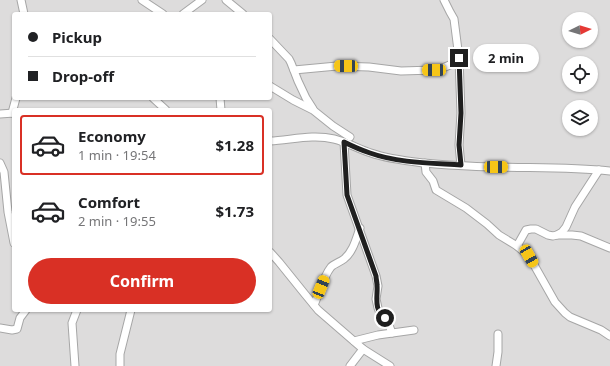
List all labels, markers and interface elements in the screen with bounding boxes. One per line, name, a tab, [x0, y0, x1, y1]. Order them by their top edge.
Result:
north arrow	[562, 12, 598, 48]
map controls	[562, 12, 598, 136]
text: Pickup	[52, 27, 102, 47]
callout: 2 min	[473, 44, 539, 72]
route end	[450, 49, 468, 67]
text: 2 min	[488, 49, 524, 67]
button: locate	[562, 56, 598, 92]
car	[334, 60, 358, 72]
car	[422, 64, 446, 76]
text: Drop-off	[52, 66, 114, 86]
button: layers	[562, 100, 598, 136]
text: Economy	[78, 126, 146, 146]
icon: car	[30, 127, 66, 163]
text: $1.28	[215, 135, 254, 155]
text: 1 min · 19:54	[78, 146, 156, 164]
car	[484, 161, 508, 173]
text: Comfort	[78, 192, 140, 212]
icon: car	[30, 193, 66, 229]
text: $1.73	[215, 201, 254, 221]
text: 2 min · 19:55	[78, 212, 156, 230]
car	[518, 243, 540, 269]
button: Confirm	[28, 258, 256, 304]
car	[311, 274, 331, 300]
route start	[376, 309, 394, 327]

